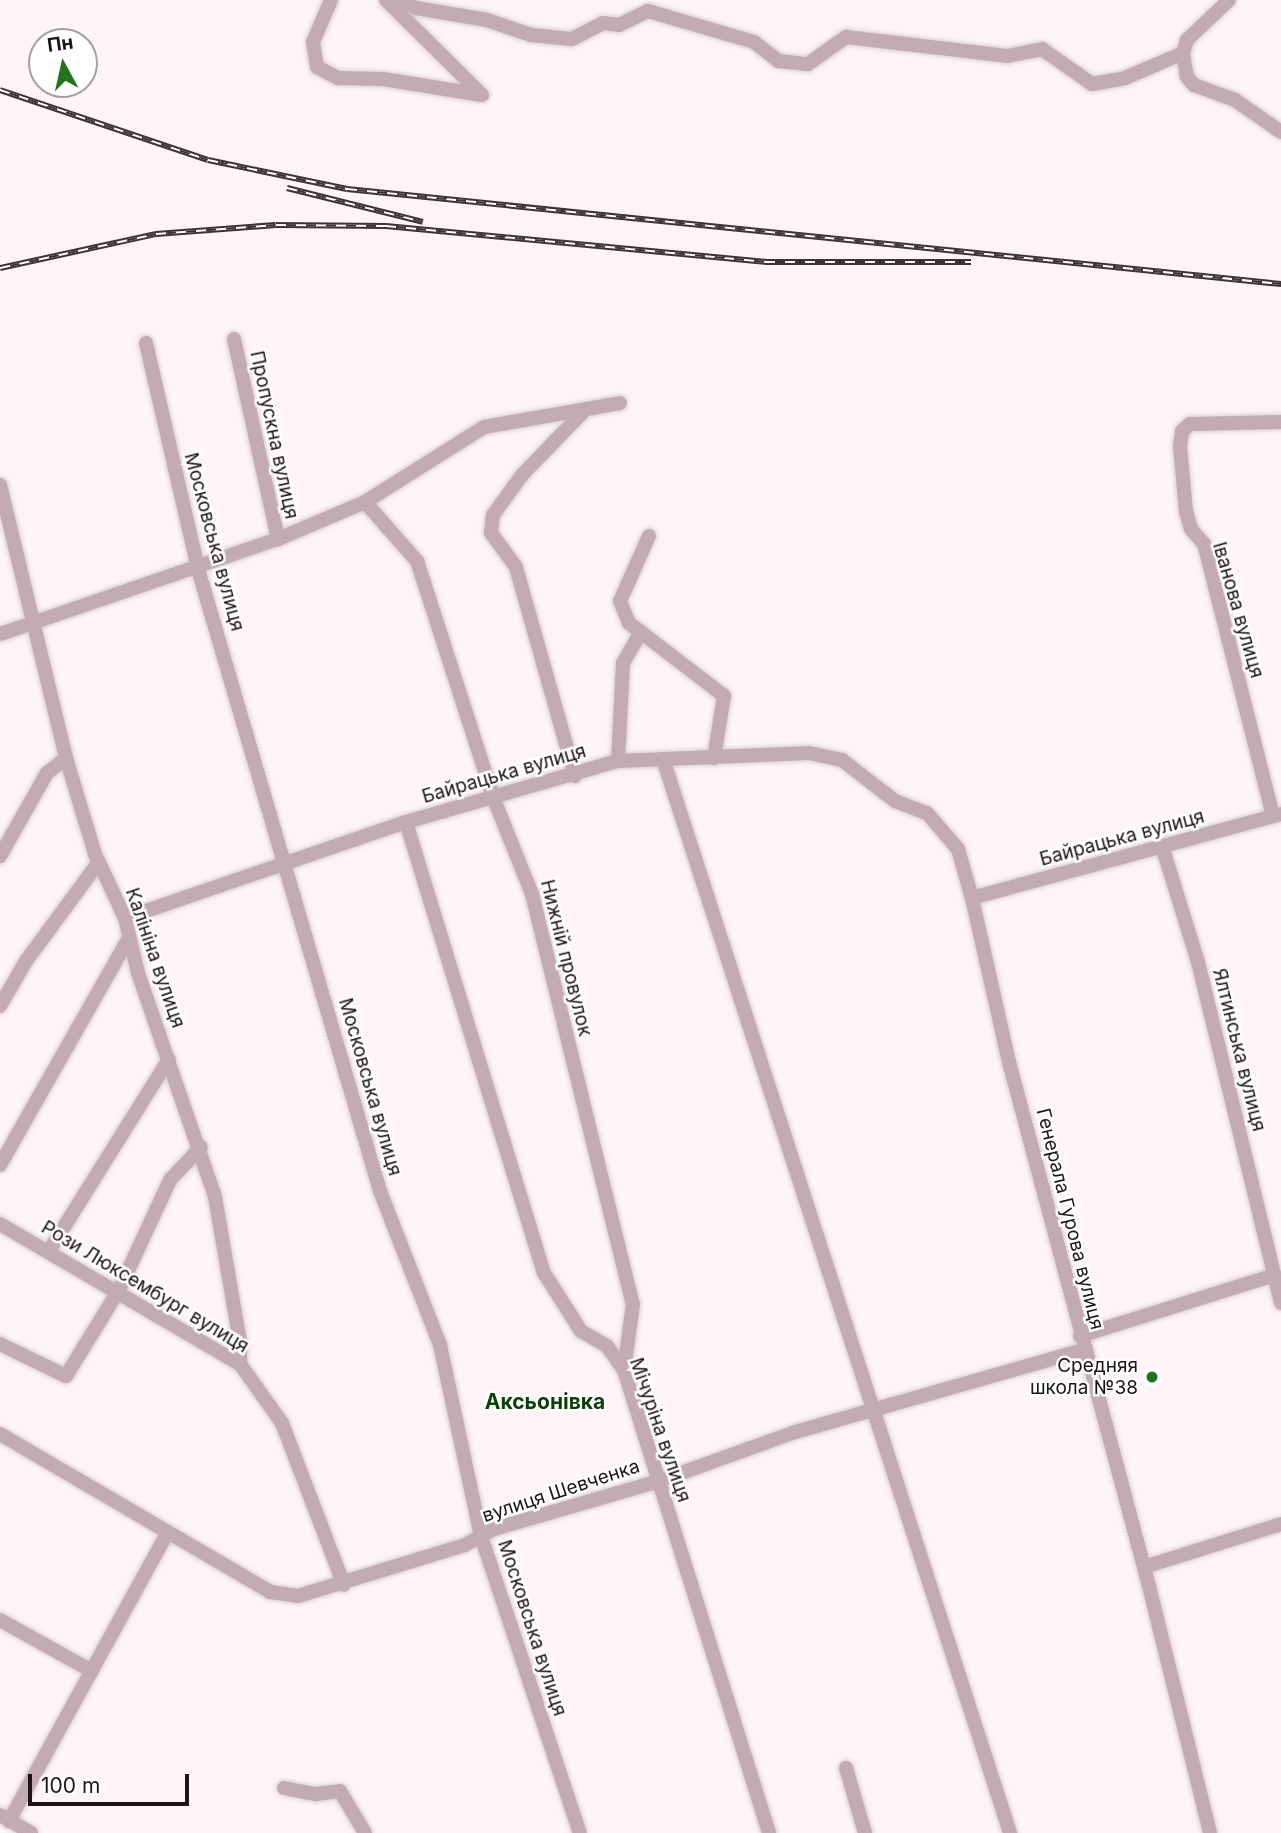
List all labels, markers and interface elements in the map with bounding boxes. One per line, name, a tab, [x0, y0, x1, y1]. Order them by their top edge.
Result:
north arrow	[28, 28, 98, 98]
text: Пн	[46, 30, 75, 57]
street label: Пропускна вулиця	[245, 349, 303, 521]
street label: Московська вулиця	[179, 450, 249, 634]
street label: Іванова вулиця	[1208, 539, 1268, 681]
street label: Байрацька вулиця	[419, 740, 589, 808]
street label: Байрацька вулиця	[1037, 805, 1207, 871]
street label: Нижній провулок	[536, 877, 596, 1039]
street label: Калініна вулиця	[120, 885, 190, 1031]
street label: Ялтинська вулиця	[1208, 966, 1270, 1134]
street label: Московська вулиця	[334, 996, 406, 1178]
street label: Генерала Гурова вулиця	[1031, 1106, 1109, 1332]
street label: Рози Люксембург вулиця	[37, 1216, 253, 1358]
street label: Мічуріна вулиця	[625, 1355, 695, 1505]
place label: Средняя школа №38	[1030, 1355, 1138, 1399]
marker: Средняя школа №38	[1144, 1369, 1160, 1385]
district label: Аксьонівка	[485, 1389, 605, 1415]
street label: вулиця Шевченка	[479, 1455, 643, 1527]
street label: Московська вулиця	[493, 1537, 571, 1719]
scale bar	[32, 1759, 192, 1803]
text: 100 m	[41, 1773, 100, 1798]

